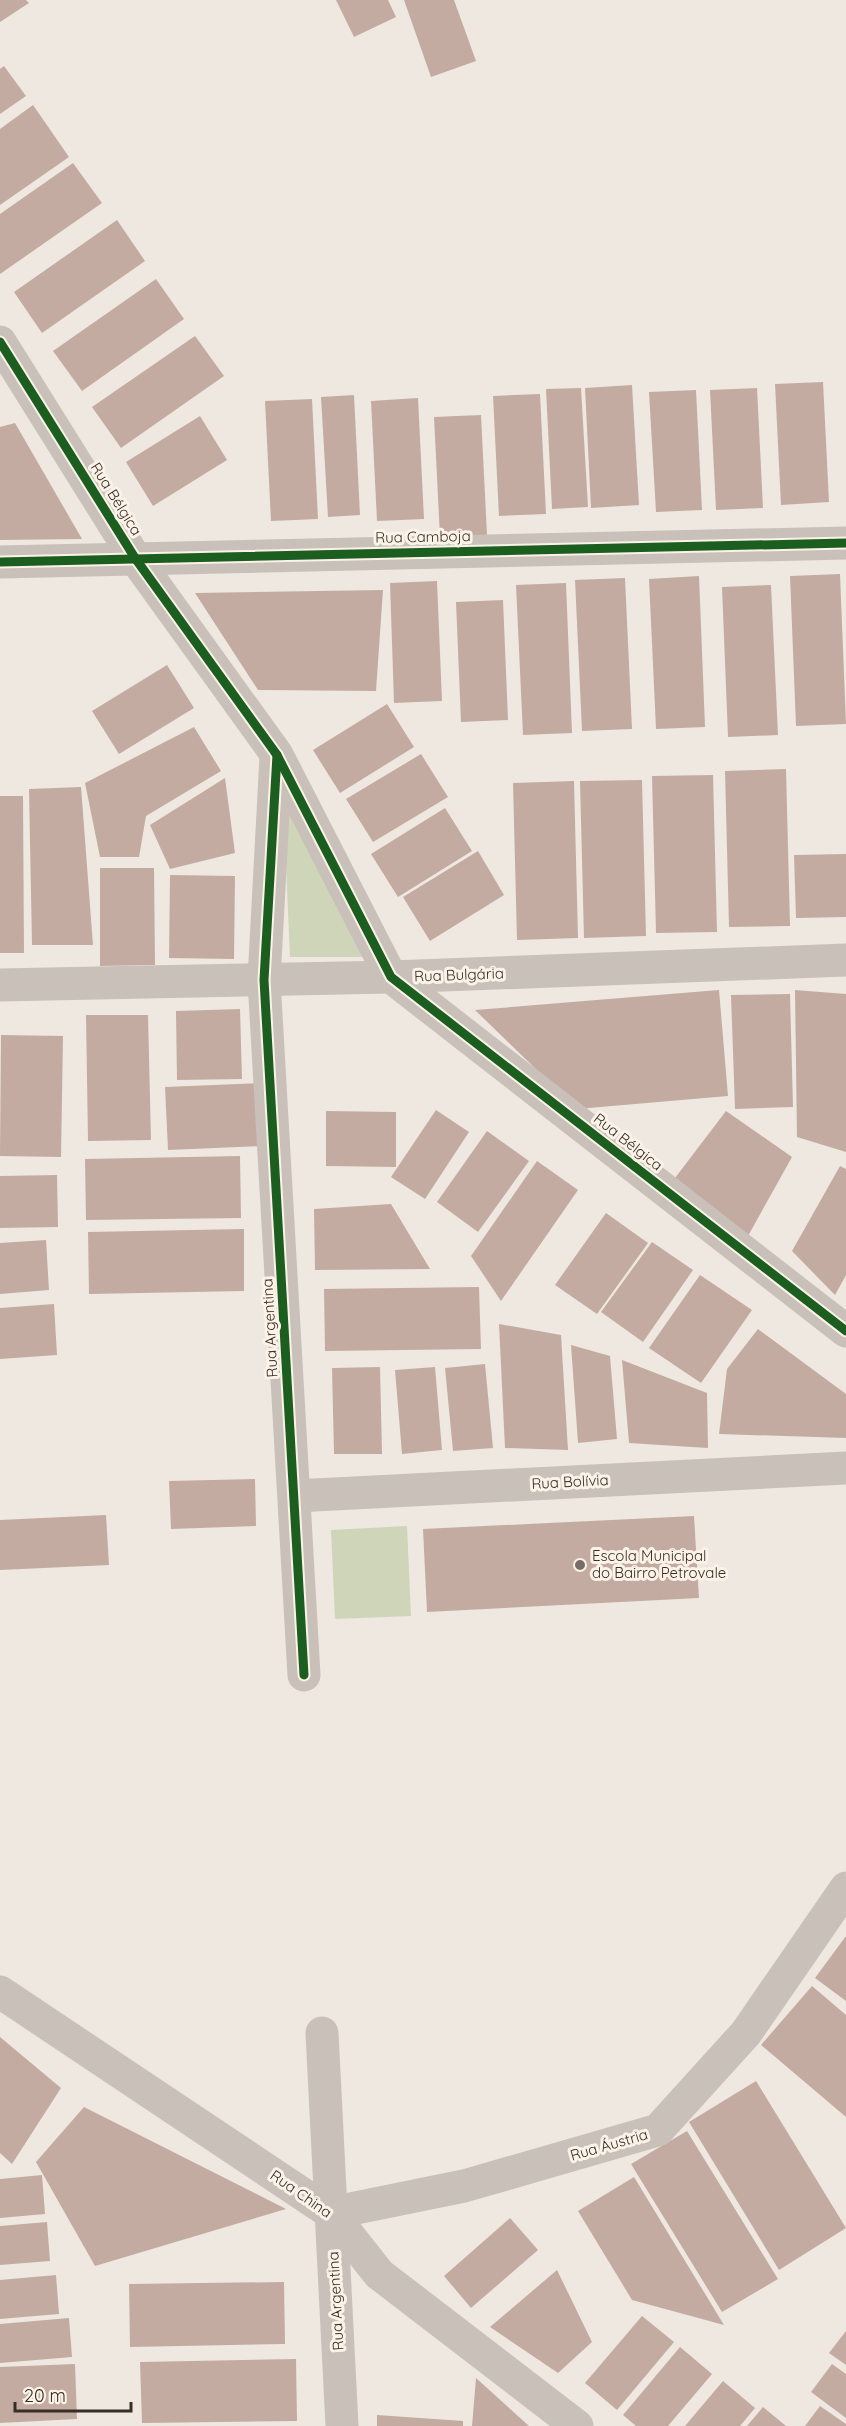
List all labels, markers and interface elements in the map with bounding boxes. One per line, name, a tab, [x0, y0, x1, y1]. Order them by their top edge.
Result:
street label: Rua Bélgica	[86, 459, 146, 539]
street label: Rua Camboja	[375, 526, 471, 547]
street label: Rua Bulgária	[414, 963, 504, 986]
street label: Rua Bélgica	[590, 1109, 667, 1175]
street label: Rua Argentina	[257, 1278, 282, 1378]
street label: Rua Bolívia	[531, 1470, 609, 1493]
place label: Escola Municipal do Bairro Petrovale	[592, 1546, 726, 1582]
marker: Escola Municipal do Bairro Petrovale	[573, 1558, 587, 1572]
street label: Rua Áustria	[568, 2124, 650, 2165]
street label: Rua China	[267, 2165, 336, 2222]
street label: Rua Argentina	[323, 2251, 348, 2351]
scale bar	[15, 2375, 130, 2413]
text: 20 m	[24, 2384, 66, 2407]

